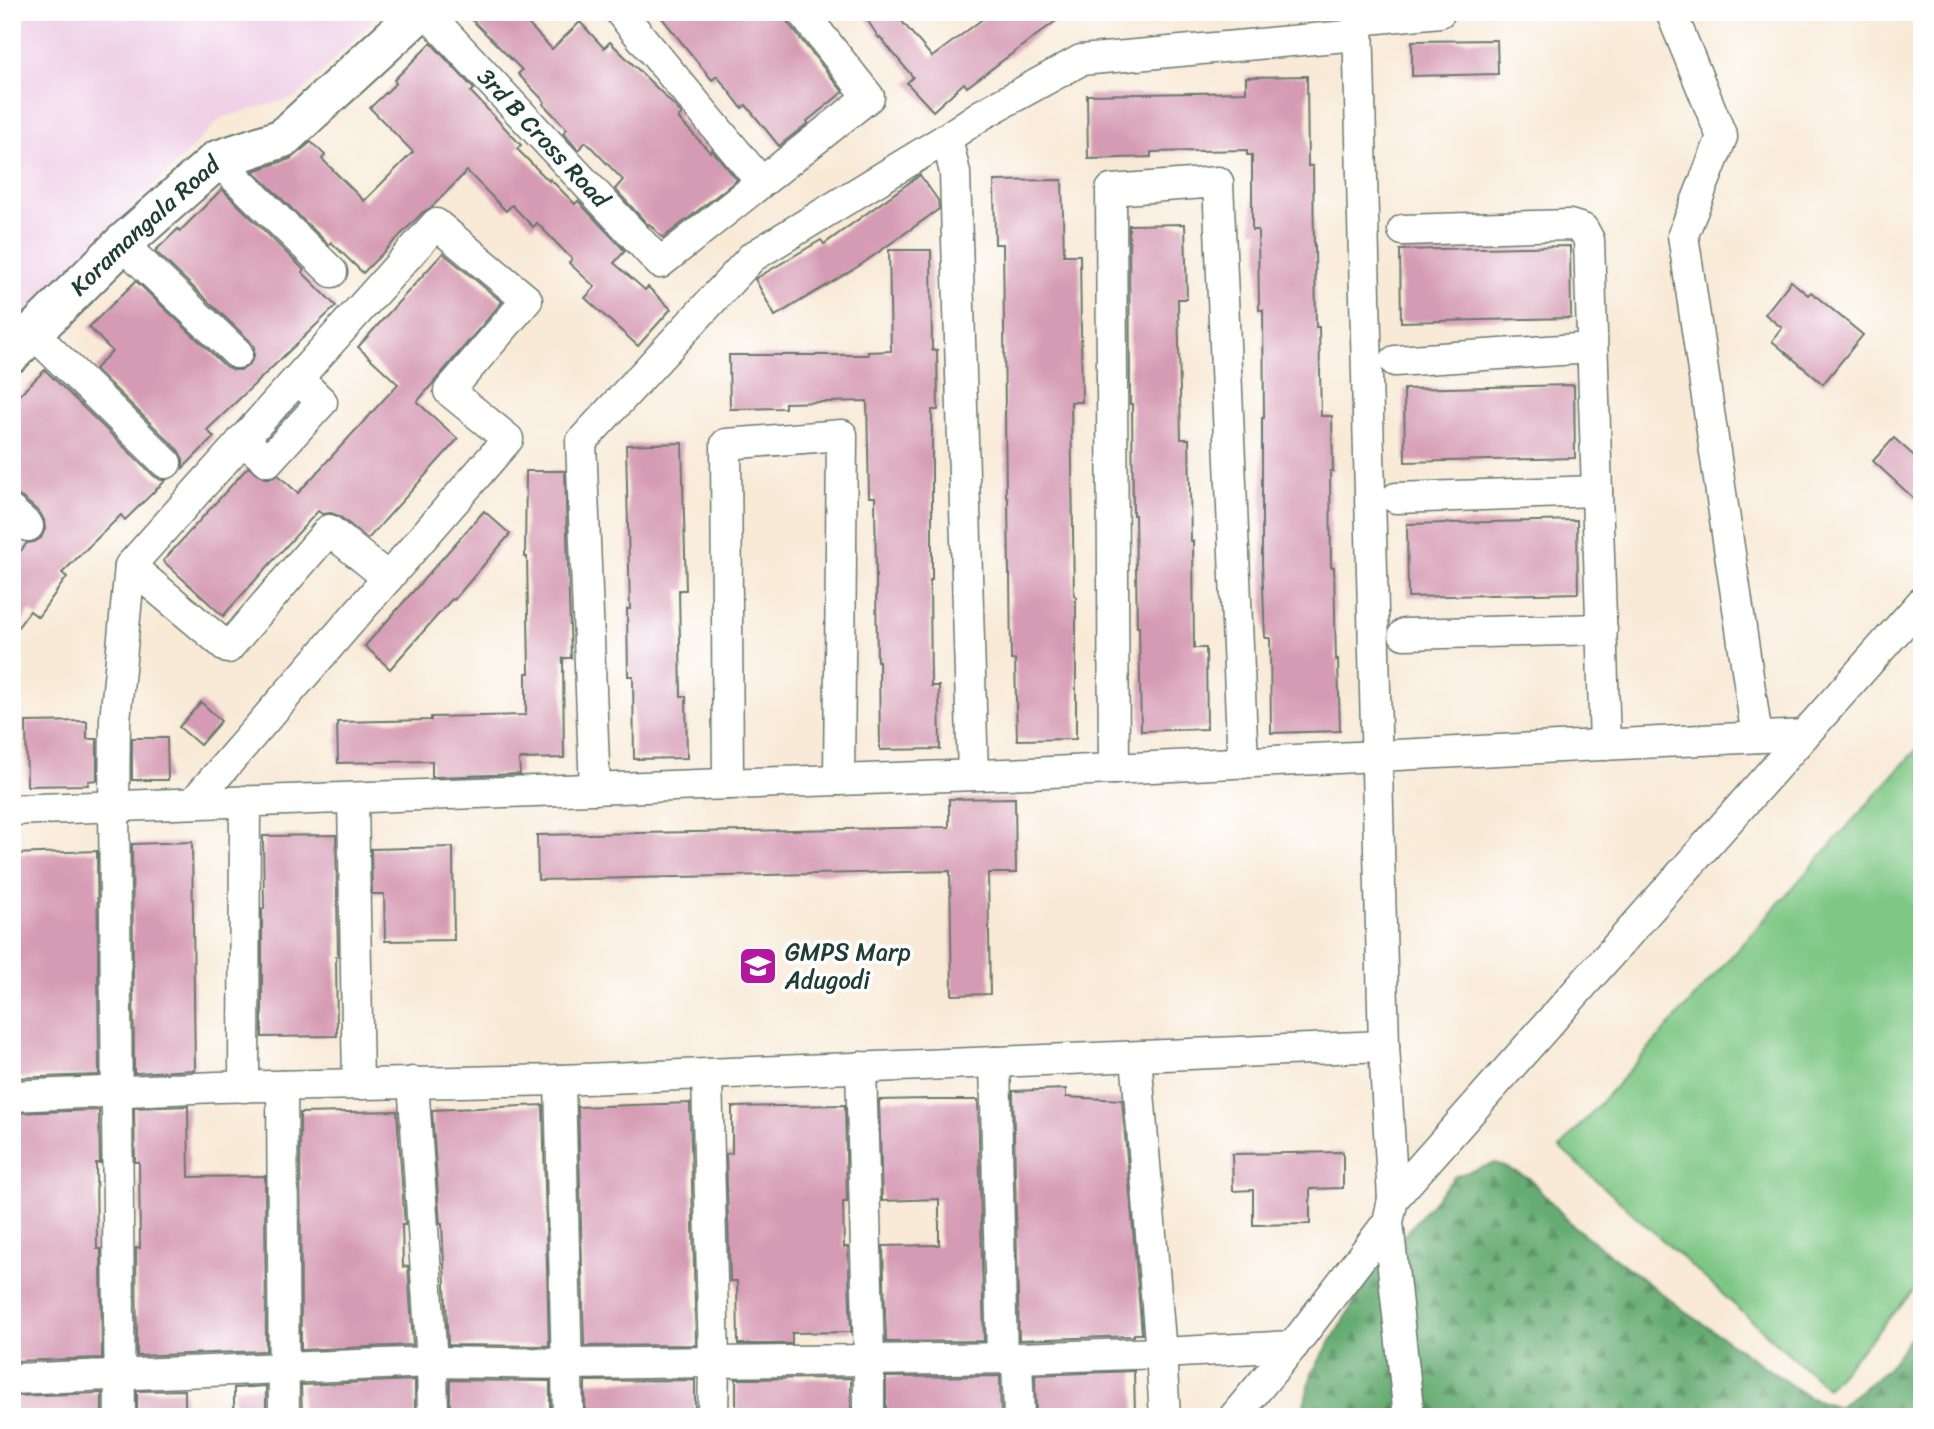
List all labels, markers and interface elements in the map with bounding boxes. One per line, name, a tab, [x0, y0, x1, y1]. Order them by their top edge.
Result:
street label: 3rd B Cross Road	[467, 58, 621, 219]
street label: Koramangala Road	[59, 144, 231, 306]
place label: GMPS Marp Adugodi	[784, 931, 911, 1001]
school or university icon: GMPS Marp Adugodi	[737, 945, 779, 987]

